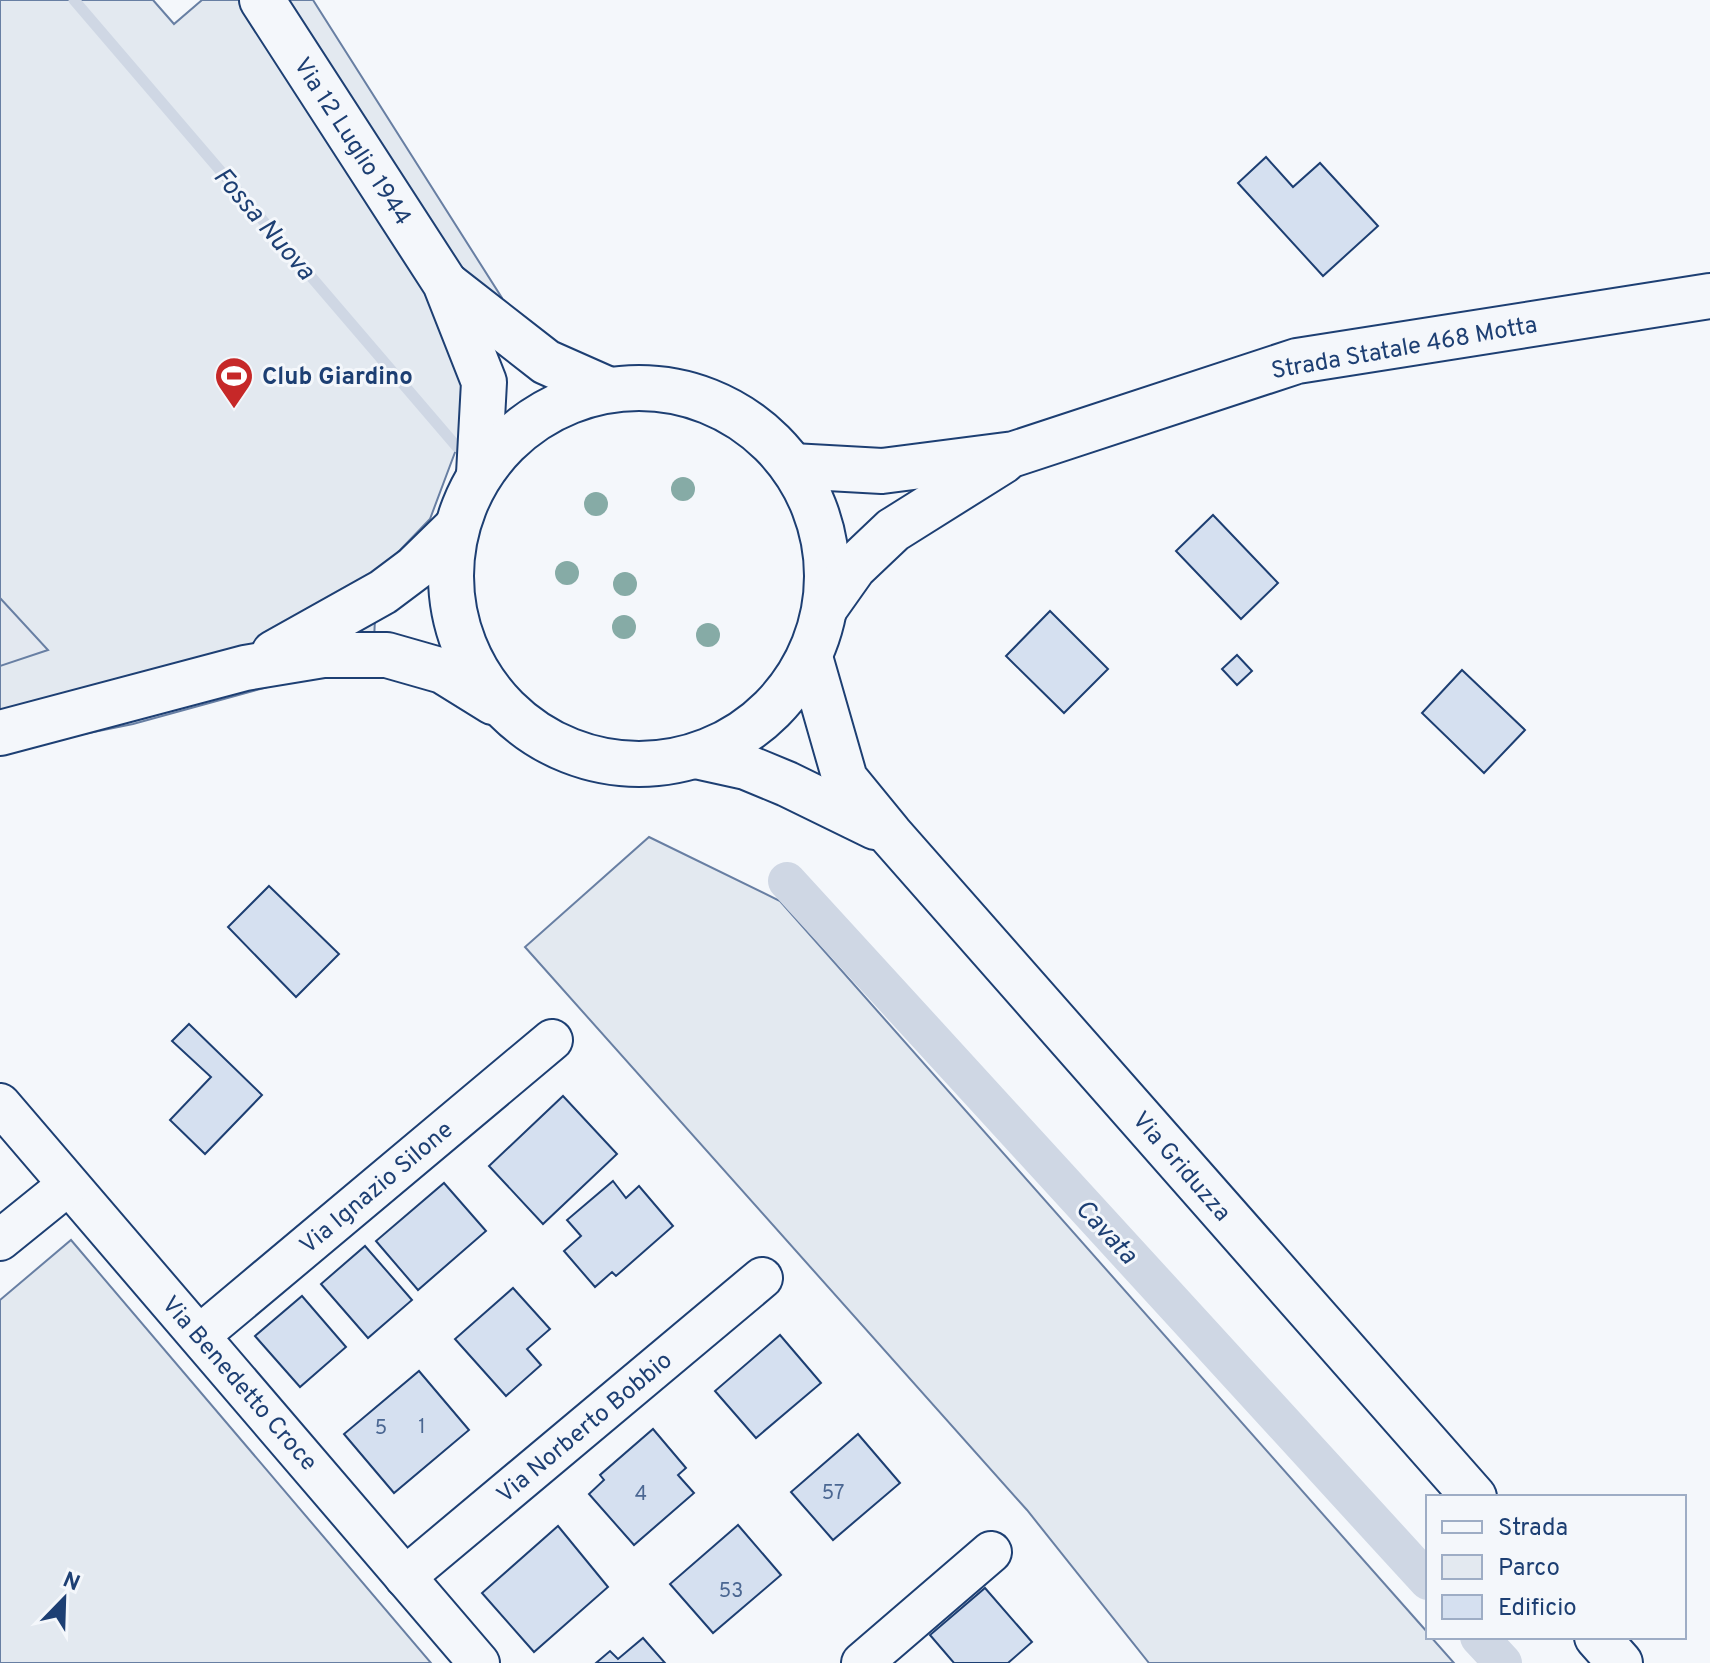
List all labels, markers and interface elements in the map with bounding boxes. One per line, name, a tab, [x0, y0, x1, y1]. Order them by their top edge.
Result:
street label: Via 12 Luglio 1944	[286, 53, 417, 232]
water label: Fossa Nuova	[205, 161, 322, 288]
street label: Strada Statale 468 Motta	[1269, 311, 1540, 387]
sports icon: Club Giardino	[213, 355, 255, 410]
place label: Club Giardino	[262, 363, 413, 393]
street label: Via Griduzza	[1125, 1106, 1236, 1228]
street label: Via Ignazio Silone	[295, 1116, 460, 1261]
water label: Cavata	[1067, 1193, 1144, 1272]
street label: Via Benedetto Croce	[154, 1291, 323, 1478]
street label: Via Norberto Bobbio	[491, 1346, 679, 1511]
house number: 1	[418, 1415, 426, 1441]
house number: 5	[375, 1416, 387, 1442]
house number: 57	[822, 1481, 844, 1507]
house number: 4	[635, 1482, 647, 1508]
legend	[1426, 1495, 1686, 1639]
text: Strada	[1498, 1514, 1568, 1544]
text: Parco	[1498, 1554, 1560, 1584]
north arrow	[24, 1559, 104, 1639]
text: N	[58, 1567, 83, 1598]
house number: 53	[719, 1579, 743, 1605]
text: Edificio	[1498, 1594, 1577, 1624]

